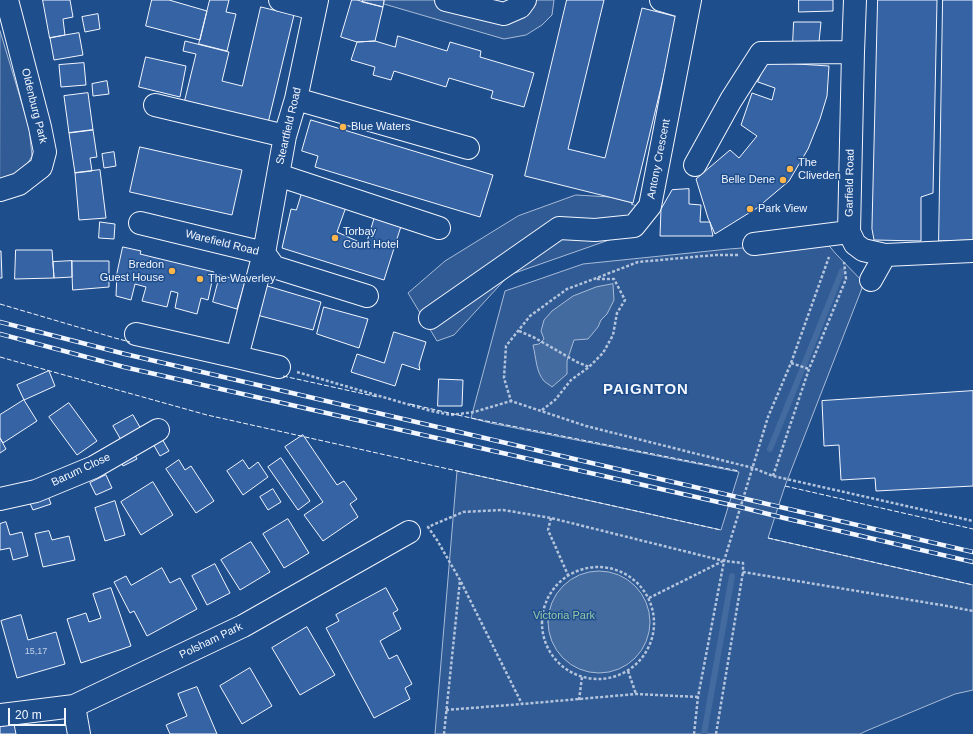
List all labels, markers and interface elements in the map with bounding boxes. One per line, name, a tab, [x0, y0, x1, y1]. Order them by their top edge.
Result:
street label: Oldenburg Park	[18, 67, 50, 145]
street label: Steartfield Road	[274, 86, 304, 166]
street label: Antony Crescent	[645, 118, 673, 200]
place label: Blue Waters	[351, 120, 411, 134]
marker: Blue Waters	[338, 122, 348, 132]
street label: Garfield Road	[843, 149, 857, 217]
place label: The Cliveden	[798, 156, 841, 182]
marker: The Cliveden	[785, 164, 795, 174]
place label: Belle Dene	[721, 173, 775, 187]
marker: Belle Dene	[778, 175, 788, 185]
place label: Park View	[758, 202, 807, 216]
marker: Park View	[745, 204, 755, 214]
place label: Torbay Court Hotel	[343, 225, 399, 251]
street label: Warefield Road	[184, 227, 260, 259]
marker: Torbay Court Hotel	[330, 233, 340, 243]
place label: Bredon Guest House	[100, 258, 164, 284]
marker: Bredon Guest House	[167, 266, 177, 276]
place label: The Waverley	[208, 272, 275, 286]
marker: The Waverley	[195, 274, 205, 284]
district label: PAIGNTON	[603, 381, 689, 399]
street label: Barum Close	[49, 451, 113, 489]
park label: Victoria Park	[533, 609, 595, 623]
street label: Polsham Park	[177, 620, 245, 662]
house number: 15,17	[25, 647, 47, 657]
scale bar	[10, 700, 68, 726]
text: 20 m	[15, 708, 42, 722]

